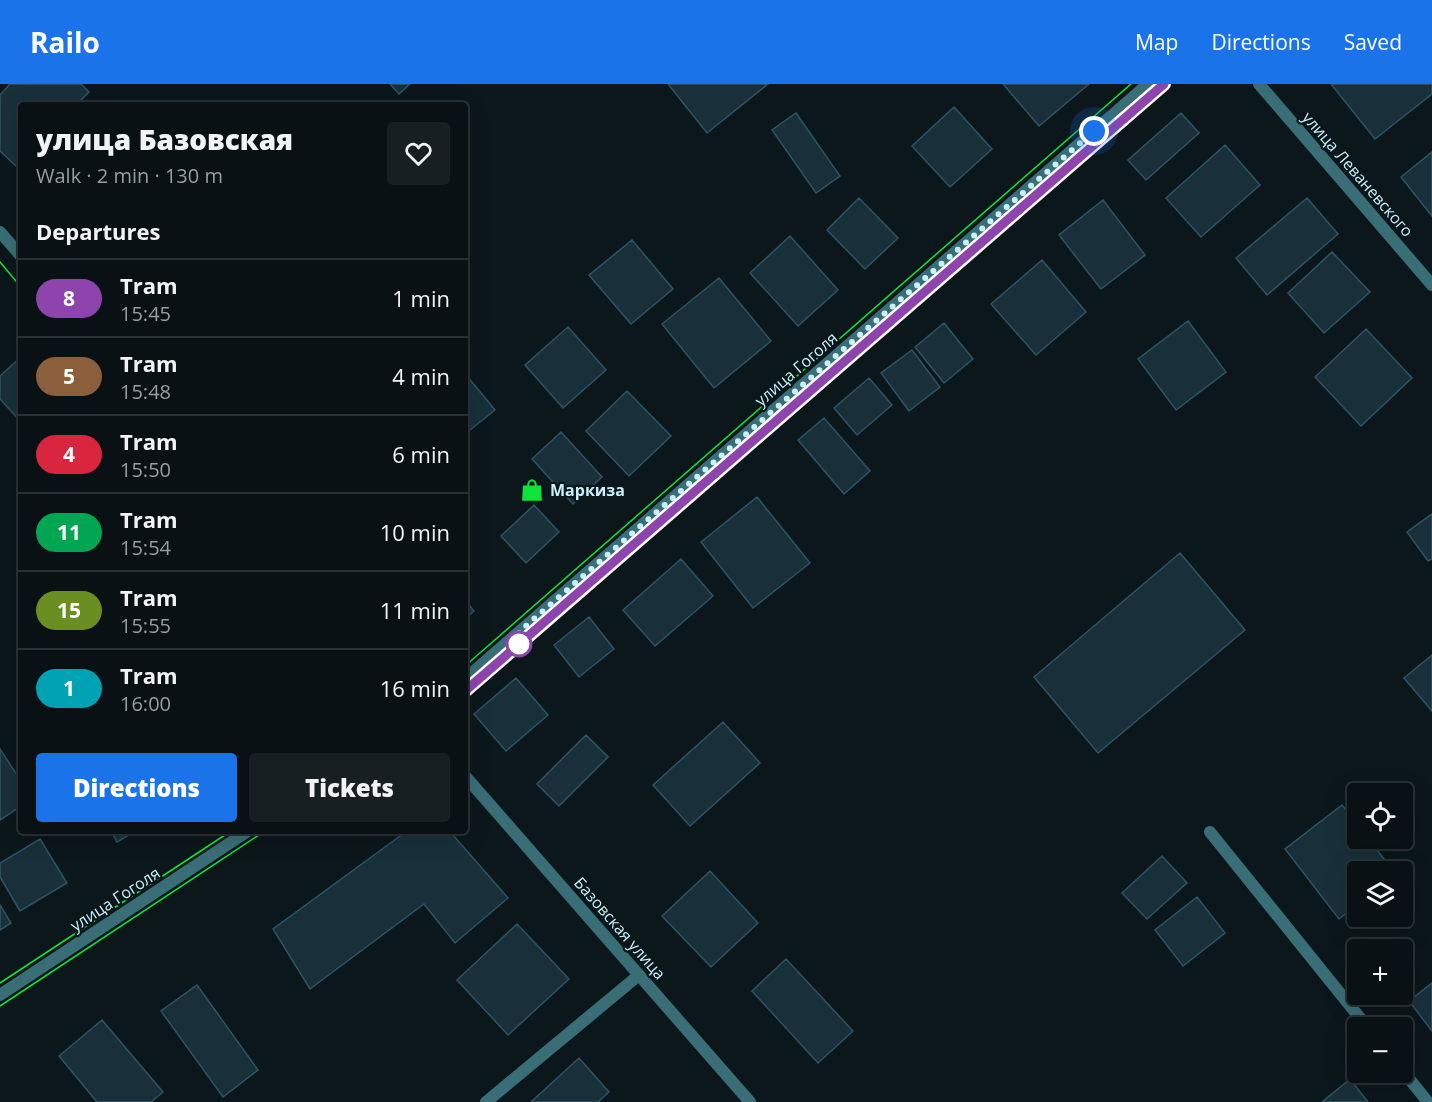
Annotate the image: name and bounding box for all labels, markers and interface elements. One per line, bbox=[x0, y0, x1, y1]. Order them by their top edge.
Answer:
text: Railo bbox=[30, 23, 100, 61]
text: Map bbox=[1135, 28, 1178, 56]
text: Directions bbox=[1211, 28, 1311, 56]
text: Saved bbox=[1344, 28, 1402, 56]
street label: улица Леваневского bbox=[1298, 107, 1418, 241]
your location bbox=[1079, 116, 1109, 146]
text: улица Базовская bbox=[36, 120, 293, 158]
button: heart bbox=[387, 122, 450, 185]
text: Walk · 2 min · 130 m bbox=[36, 162, 223, 189]
text: Departures bbox=[36, 216, 160, 246]
text: Tram bbox=[120, 270, 178, 300]
text: 1 min bbox=[392, 283, 450, 313]
text: 8 bbox=[63, 284, 75, 312]
text: 15:45 bbox=[120, 300, 171, 327]
street label: улица Гоголя bbox=[750, 327, 842, 411]
text: Tram bbox=[120, 348, 178, 378]
text: 4 min bbox=[392, 361, 450, 391]
text: 5 bbox=[63, 362, 75, 390]
text: 15:48 bbox=[120, 378, 171, 405]
text: Tram bbox=[120, 426, 178, 456]
text: 6 min bbox=[392, 439, 450, 469]
text: 4 bbox=[63, 440, 75, 468]
text: 15:50 bbox=[120, 456, 171, 483]
shop icon: Маркиза bbox=[519, 477, 545, 503]
place label: Маркиза bbox=[550, 479, 625, 501]
text: Tram bbox=[120, 504, 178, 534]
text: 10 min bbox=[380, 517, 450, 547]
text: 11 bbox=[57, 518, 81, 546]
text: 15:54 bbox=[120, 534, 171, 561]
text: Tram bbox=[120, 582, 178, 612]
text: 11 min bbox=[380, 595, 450, 625]
text: 15 bbox=[57, 596, 81, 624]
text: 15:55 bbox=[120, 612, 171, 639]
unlabelled marker bbox=[506, 631, 532, 657]
text: Tram bbox=[120, 660, 178, 690]
text: 16 min bbox=[380, 673, 450, 703]
text: 1 bbox=[63, 674, 75, 702]
text: 16:00 bbox=[120, 690, 171, 717]
button: Directions bbox=[36, 753, 237, 822]
button: Tickets bbox=[249, 753, 450, 822]
map controls bbox=[1347, 783, 1413, 1083]
button: locate bbox=[1347, 783, 1413, 849]
button: layers bbox=[1347, 861, 1413, 927]
street label: улица Гоголя bbox=[66, 862, 164, 936]
street label: Базовская улица bbox=[569, 872, 671, 984]
button: + bbox=[1347, 939, 1413, 1005]
button: − bbox=[1347, 1017, 1413, 1083]

